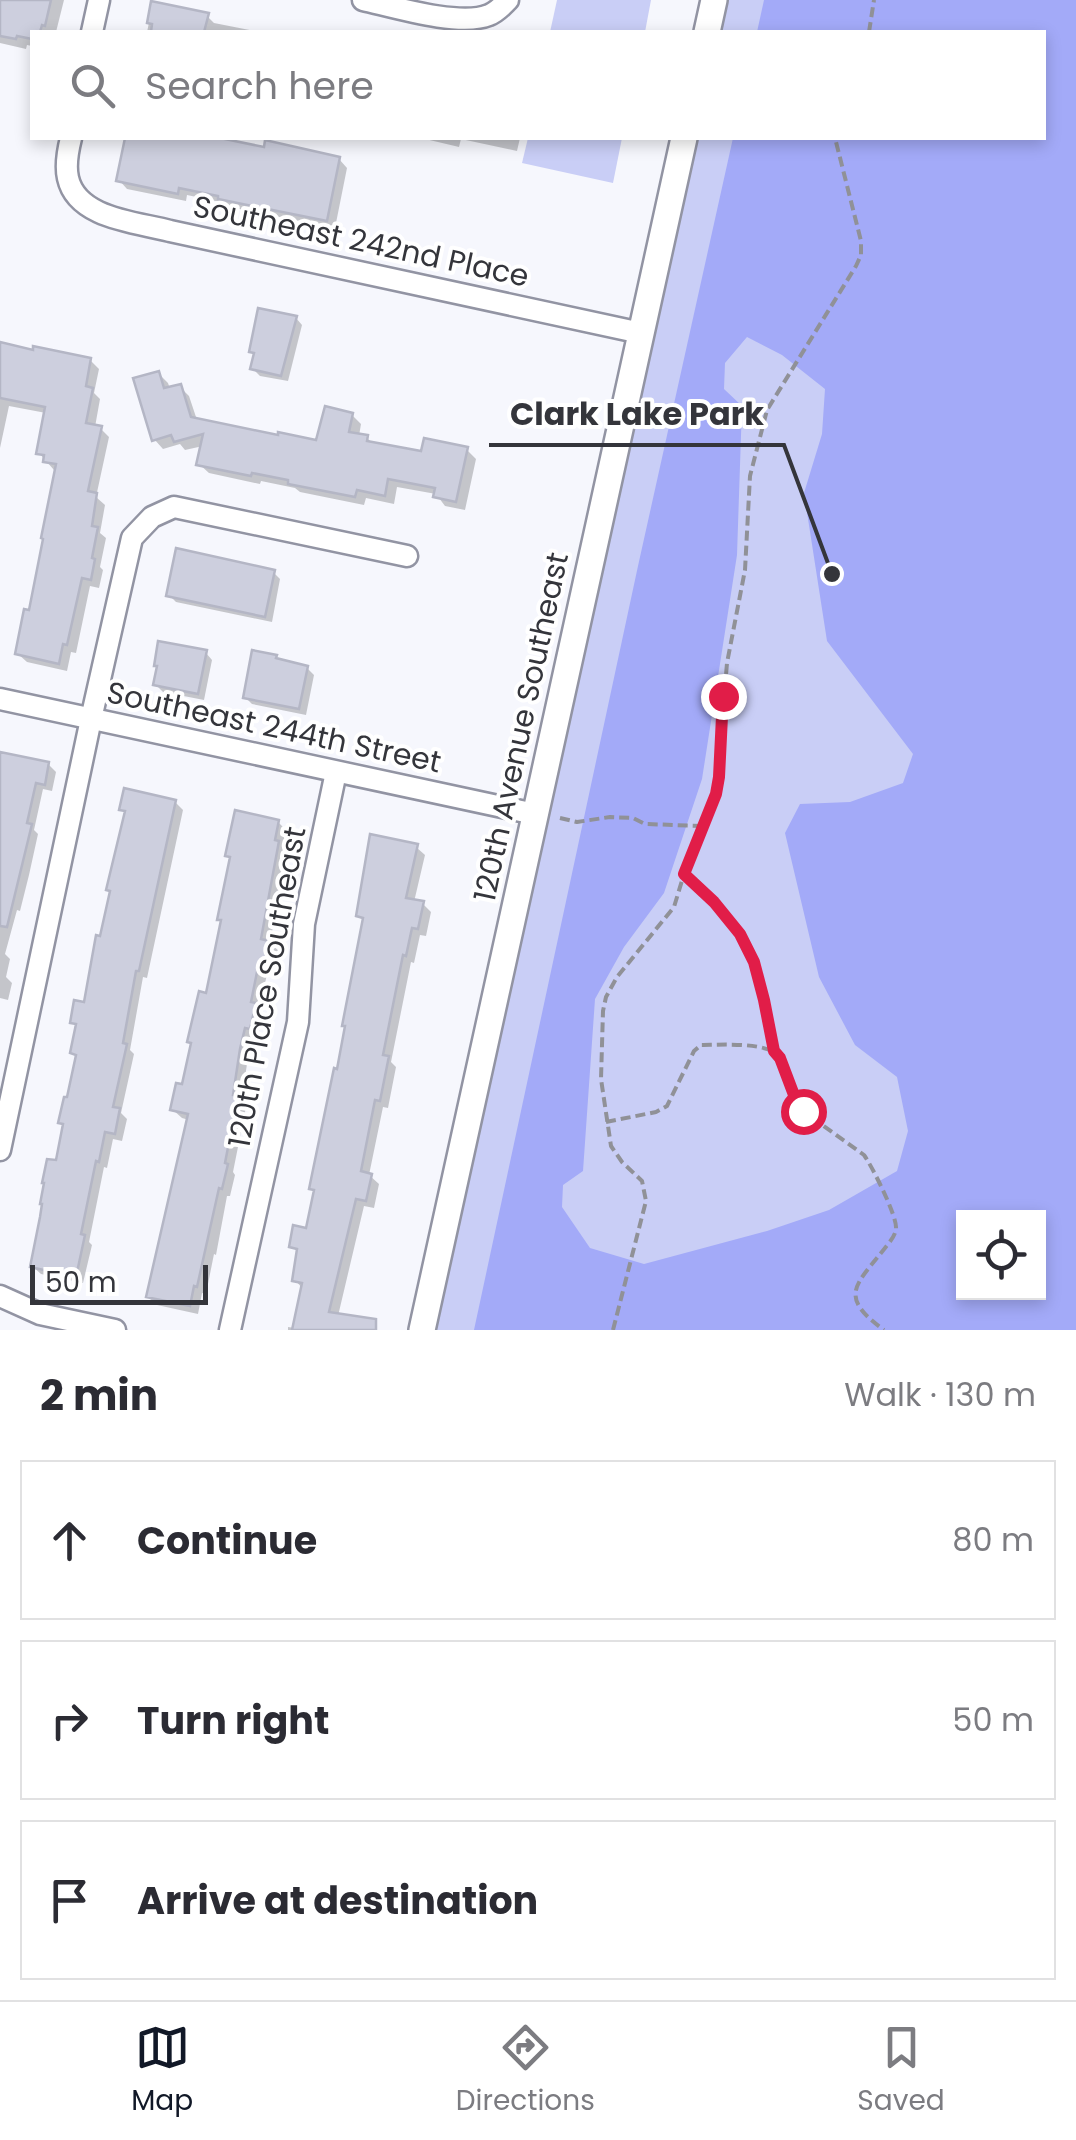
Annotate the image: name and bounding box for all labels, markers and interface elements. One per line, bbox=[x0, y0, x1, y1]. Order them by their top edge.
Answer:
search box bbox=[30, 30, 1046, 140]
icon: search bbox=[65, 58, 120, 113]
text: Search here bbox=[145, 59, 374, 112]
street label: Southeast 242nd Place bbox=[189, 184, 533, 298]
callout: Clark Lake Park bbox=[489, 383, 784, 445]
text: Clark Lake Park bbox=[510, 391, 764, 436]
street label: 120th Avenue Southeast bbox=[463, 548, 579, 906]
street label: Southeast 244th Street bbox=[103, 671, 445, 783]
route end bbox=[701, 674, 747, 720]
street label: 120th Place Southeast bbox=[218, 823, 316, 1151]
route start bbox=[781, 1089, 827, 1135]
map controls bbox=[956, 1210, 1046, 1300]
button: locate bbox=[956, 1210, 1046, 1300]
scale bar bbox=[30, 1260, 208, 1304]
text: 50 m bbox=[45, 1263, 116, 1302]
text: 2 min bbox=[40, 1366, 158, 1425]
text: Walk · 130 m bbox=[844, 1372, 1036, 1417]
icon: ahead bbox=[42, 1513, 97, 1568]
text: Continue bbox=[137, 1514, 317, 1567]
text: 80 m bbox=[952, 1517, 1034, 1562]
icon: right bbox=[42, 1693, 97, 1748]
text: Turn right bbox=[137, 1694, 329, 1747]
text: 50 m bbox=[952, 1697, 1034, 1742]
icon: arrive bbox=[42, 1873, 97, 1928]
text: Arrive at destination bbox=[137, 1874, 538, 1927]
tab: Map bbox=[131, 2020, 193, 2122]
tab: Directions bbox=[456, 2020, 595, 2122]
tab: Saved bbox=[857, 2020, 945, 2122]

